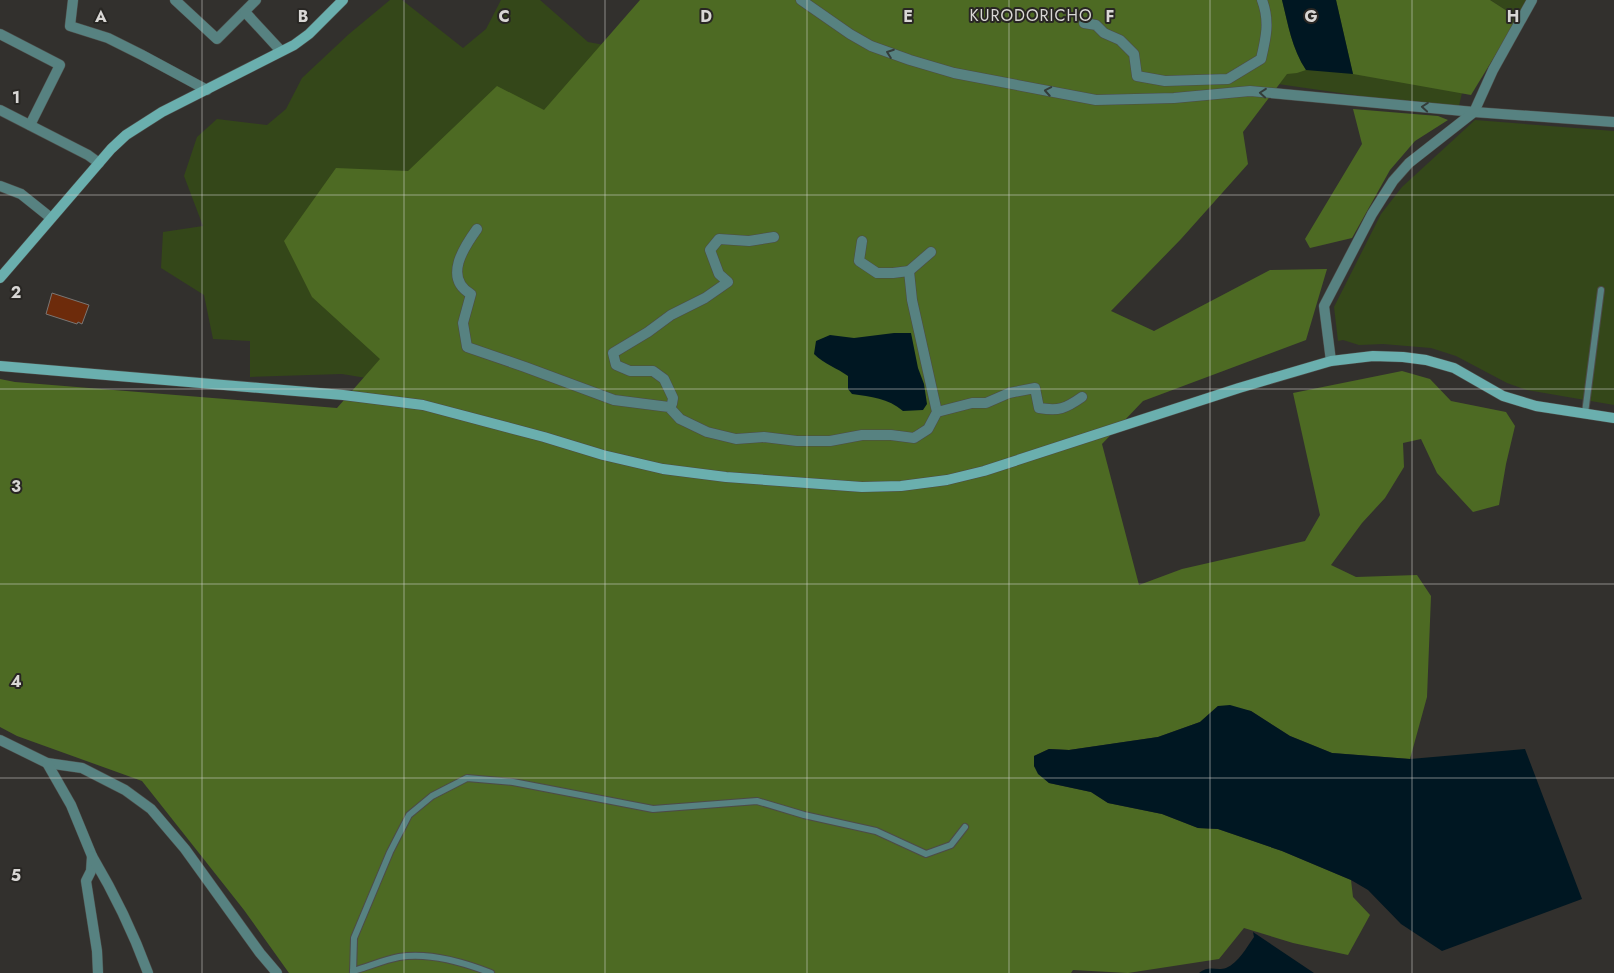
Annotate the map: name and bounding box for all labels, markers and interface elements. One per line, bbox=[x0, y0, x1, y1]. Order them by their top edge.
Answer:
district label: KURODORICHO bbox=[969, 4, 1093, 27]
text: A bbox=[94, 5, 107, 28]
text: B bbox=[298, 5, 308, 28]
text: C bbox=[498, 5, 510, 28]
text: D bbox=[700, 5, 712, 28]
text: E bbox=[903, 5, 913, 28]
text: F bbox=[1106, 5, 1114, 28]
text: G bbox=[1304, 5, 1318, 28]
text: H bbox=[1507, 5, 1519, 28]
one-way arrow bbox=[887, 49, 895, 59]
text: 1 bbox=[12, 86, 20, 109]
one-way arrow bbox=[1044, 87, 1053, 97]
one-way arrow bbox=[1259, 87, 1267, 98]
one-way arrow bbox=[1421, 102, 1429, 113]
text: 2 bbox=[11, 281, 21, 304]
text: 3 bbox=[11, 475, 21, 498]
text: 4 bbox=[10, 670, 22, 693]
text: 5 bbox=[11, 864, 21, 887]

